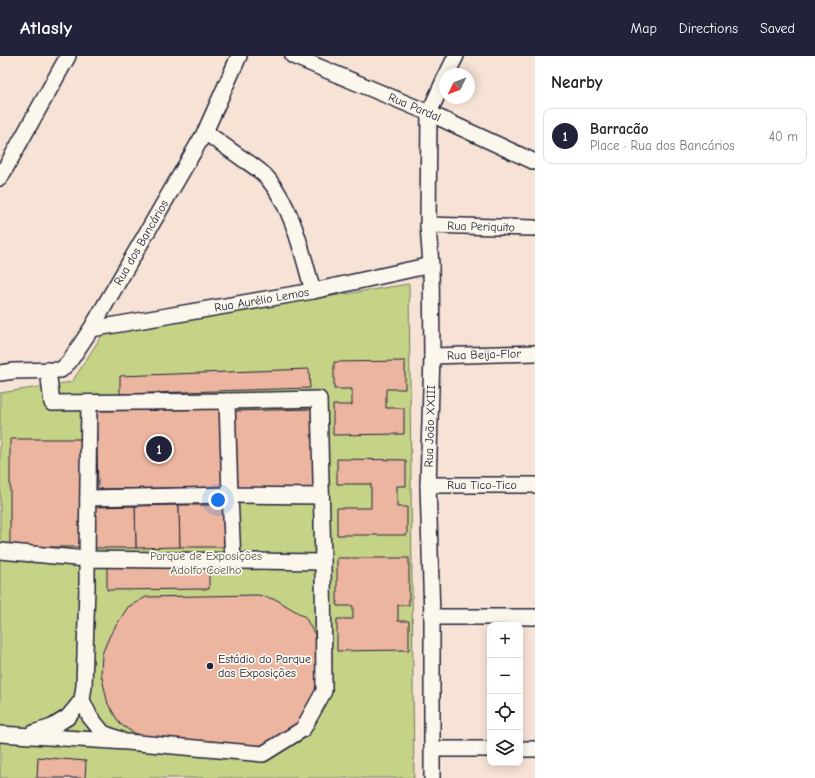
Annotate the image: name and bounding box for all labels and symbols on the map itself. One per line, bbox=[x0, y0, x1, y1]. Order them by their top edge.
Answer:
north arrow bbox=[439, 68, 475, 104]
street label: Rua Pardal bbox=[386, 90, 443, 125]
street label: Rua dos Bancários bbox=[111, 197, 171, 288]
street label: Rua Periquito bbox=[447, 219, 515, 234]
street label: Rua Aurélio Lemos bbox=[213, 285, 310, 315]
street label: Rua Beija-Flor bbox=[447, 346, 522, 363]
street label: Rua João XXIII bbox=[422, 384, 438, 468]
pin: 1 bbox=[146, 434, 172, 464]
street label: Rua Tico-Tico bbox=[447, 478, 517, 492]
your location bbox=[208, 490, 228, 510]
park label: Parque de Exposições Adolfo Coelho bbox=[150, 549, 262, 577]
place label: Estádio do Parque das Exposições bbox=[218, 652, 311, 680]
marker: Estádio do Parque das Exposições bbox=[205, 661, 215, 671]

